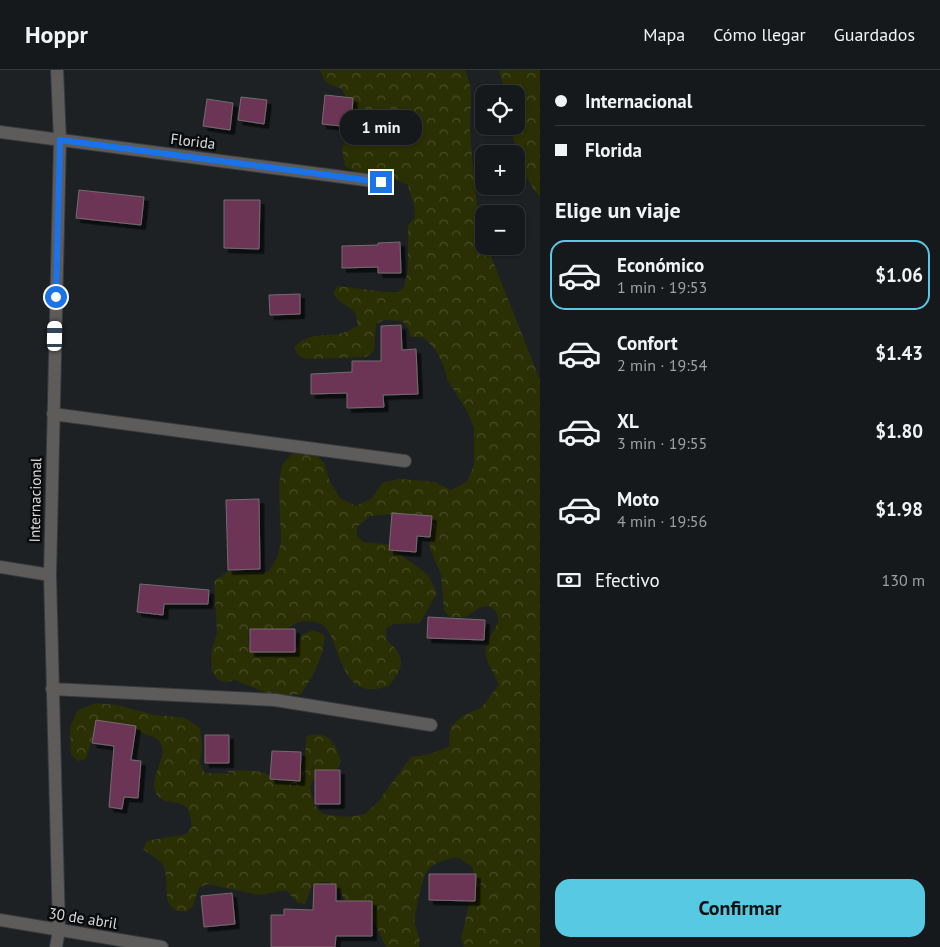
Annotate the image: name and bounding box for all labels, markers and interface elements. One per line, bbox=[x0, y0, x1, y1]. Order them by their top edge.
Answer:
text: Hoppr bbox=[25, 19, 88, 50]
text: Mapa bbox=[643, 23, 685, 46]
text: Cómo llegar bbox=[713, 23, 806, 46]
text: Guardados bbox=[834, 23, 915, 46]
map controls bbox=[475, 85, 525, 255]
button: locate bbox=[475, 85, 525, 135]
text: Internacional bbox=[585, 89, 692, 113]
callout: 1 min bbox=[340, 109, 422, 144]
text: 1 min bbox=[361, 117, 401, 137]
street label: Florida bbox=[170, 129, 216, 153]
text: Florida bbox=[585, 138, 642, 162]
button: + bbox=[475, 145, 525, 195]
route end bbox=[370, 171, 392, 193]
text: Elige un viaje bbox=[555, 196, 681, 224]
button: − bbox=[475, 205, 525, 255]
icon: car bbox=[557, 253, 602, 298]
text: Económico bbox=[617, 253, 704, 277]
text: $1.06 bbox=[875, 263, 923, 287]
text: 1 min · 19:53 bbox=[617, 277, 707, 297]
route start bbox=[45, 286, 67, 308]
car bbox=[47, 321, 62, 351]
icon: car bbox=[557, 331, 602, 376]
text: Confort bbox=[617, 331, 678, 355]
text: $1.43 bbox=[875, 341, 923, 365]
text: 2 min · 19:54 bbox=[617, 355, 707, 375]
icon: car bbox=[557, 409, 602, 454]
text: XL bbox=[617, 409, 639, 433]
text: $1.80 bbox=[875, 419, 923, 443]
text: 3 min · 19:55 bbox=[617, 433, 707, 453]
street label: Internacional bbox=[25, 457, 45, 543]
icon: car bbox=[557, 487, 602, 532]
text: Moto bbox=[617, 487, 659, 511]
text: $1.98 bbox=[875, 497, 923, 521]
text: 4 min · 19:56 bbox=[617, 511, 707, 531]
icon: cash bbox=[555, 566, 583, 594]
text: Efectivo bbox=[595, 568, 660, 592]
text: 130 m bbox=[882, 570, 925, 590]
button: Confirmar bbox=[555, 879, 925, 937]
street label: 30 de abril bbox=[47, 903, 119, 933]

